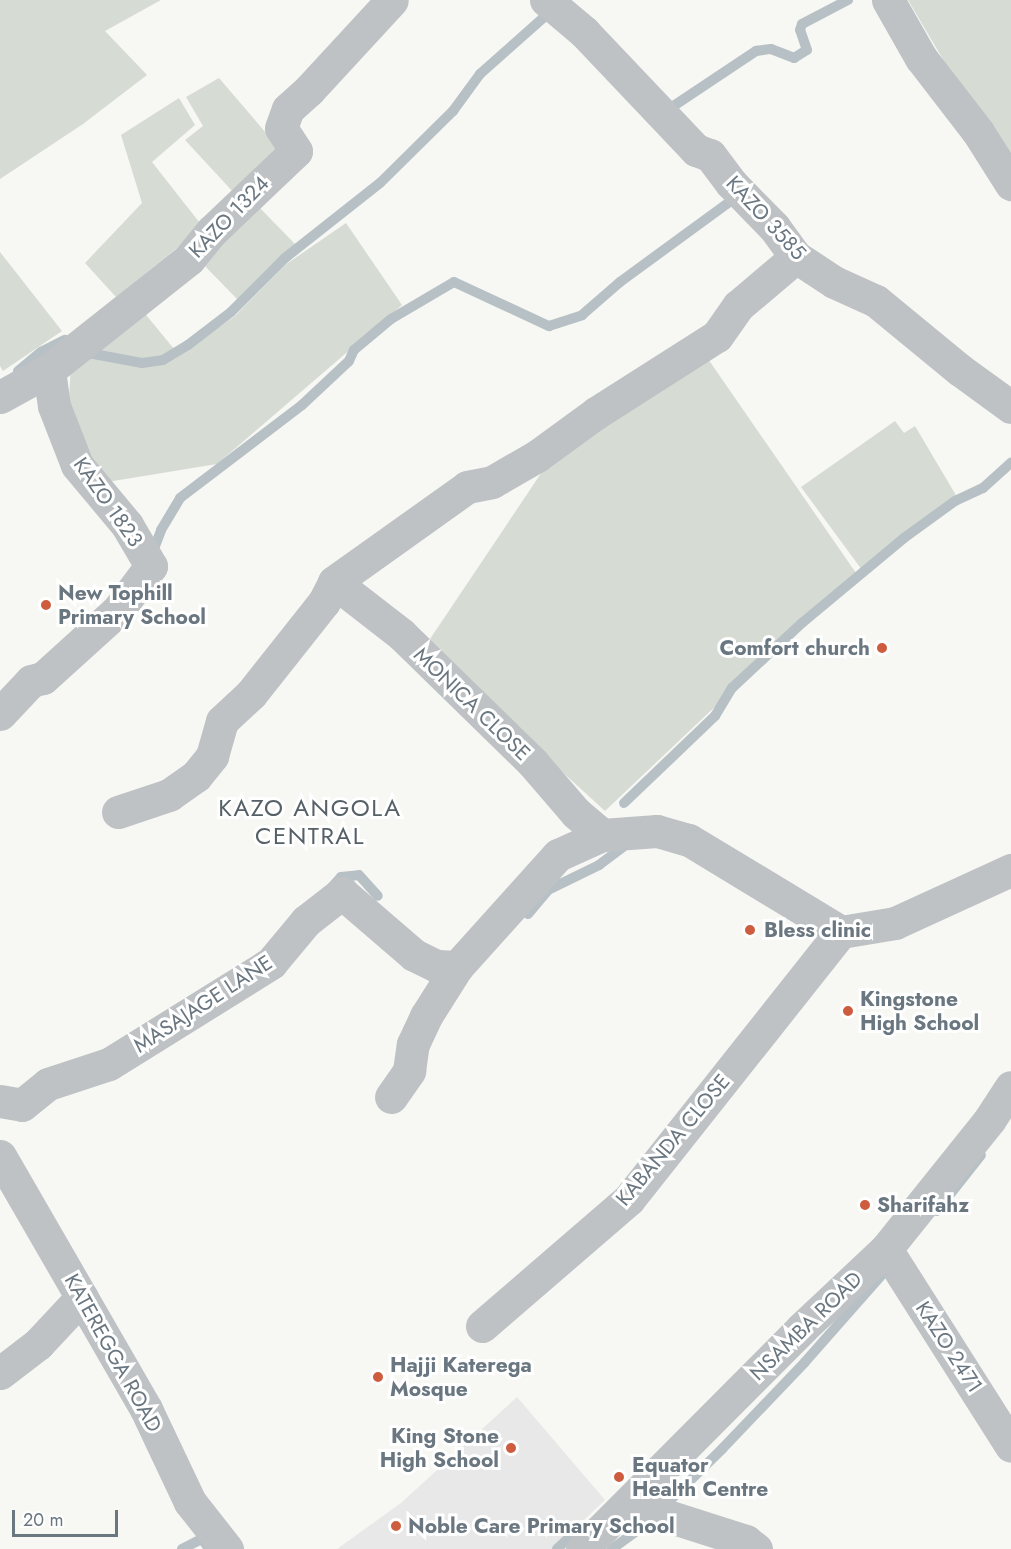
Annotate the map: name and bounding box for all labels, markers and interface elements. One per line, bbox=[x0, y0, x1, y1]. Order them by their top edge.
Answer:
street label: KAZO 1324 bbox=[184, 171, 274, 263]
street label: KAZO 3585 bbox=[721, 171, 811, 265]
street label: KAZO 1823 bbox=[68, 452, 148, 552]
place label: New Tophill Primary School bbox=[58, 580, 206, 630]
marker: New Tophill Primary School bbox=[39, 598, 53, 612]
place label: Comfort church bbox=[719, 635, 870, 661]
marker: Comfort church bbox=[875, 641, 889, 655]
street label: MONICA CLOSE bbox=[409, 642, 535, 766]
district label: KAZO ANGOLA CENTRAL bbox=[218, 794, 402, 850]
place label: Bless clinic bbox=[764, 917, 871, 943]
marker: Bless clinic bbox=[741, 921, 759, 939]
street label: MASAJAGE LANE bbox=[129, 950, 277, 1058]
place label: Kingstone High School bbox=[860, 986, 979, 1036]
marker: Kingstone High School bbox=[841, 1004, 855, 1018]
street label: KABANDA CLOSE bbox=[611, 1069, 735, 1211]
place label: Sharifahz bbox=[877, 1192, 969, 1218]
marker: Sharifahz bbox=[858, 1198, 872, 1212]
street label: NSAMBA ROAD bbox=[745, 1266, 867, 1386]
street label: KATEREGGA ROAD bbox=[59, 1270, 167, 1436]
street label: KAZO 2471 bbox=[910, 1297, 988, 1397]
place label: Hajji Katerega Mosque bbox=[390, 1352, 532, 1402]
marker: Hajji Katerega Mosque bbox=[371, 1370, 385, 1384]
place label: King Stone High School bbox=[380, 1423, 499, 1473]
marker: King Stone High School bbox=[504, 1441, 518, 1455]
place label: Equator Health Centre bbox=[632, 1452, 768, 1502]
marker: Equator Health Centre bbox=[610, 1468, 628, 1486]
scale bar bbox=[15, 1498, 122, 1536]
text: 20 m bbox=[23, 1507, 63, 1533]
place label: Noble Care Primary School bbox=[408, 1513, 675, 1539]
marker: Noble Care Primary School bbox=[389, 1519, 403, 1533]

